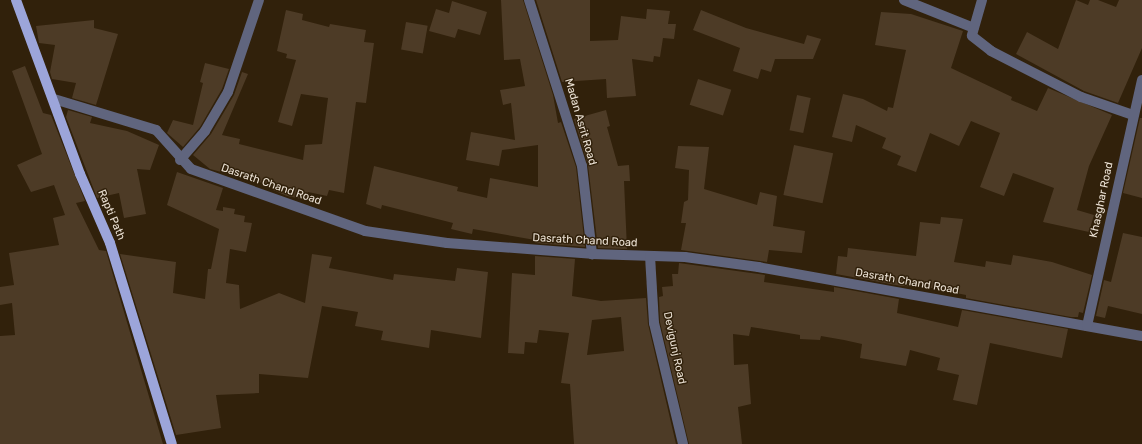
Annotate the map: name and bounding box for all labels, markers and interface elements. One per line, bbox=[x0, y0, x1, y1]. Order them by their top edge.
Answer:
street label: Madan Asrit Road bbox=[561, 77, 599, 167]
street label: Khasghar Road bbox=[1088, 161, 1116, 239]
street label: Dasrath Chand Road bbox=[219, 162, 323, 208]
street label: Rapti Path bbox=[94, 188, 128, 242]
street label: Dasrath Chand Road bbox=[532, 232, 638, 250]
street label: Dasrath Chand Road bbox=[854, 266, 960, 298]
street label: Devigunj Road bbox=[660, 311, 688, 385]

